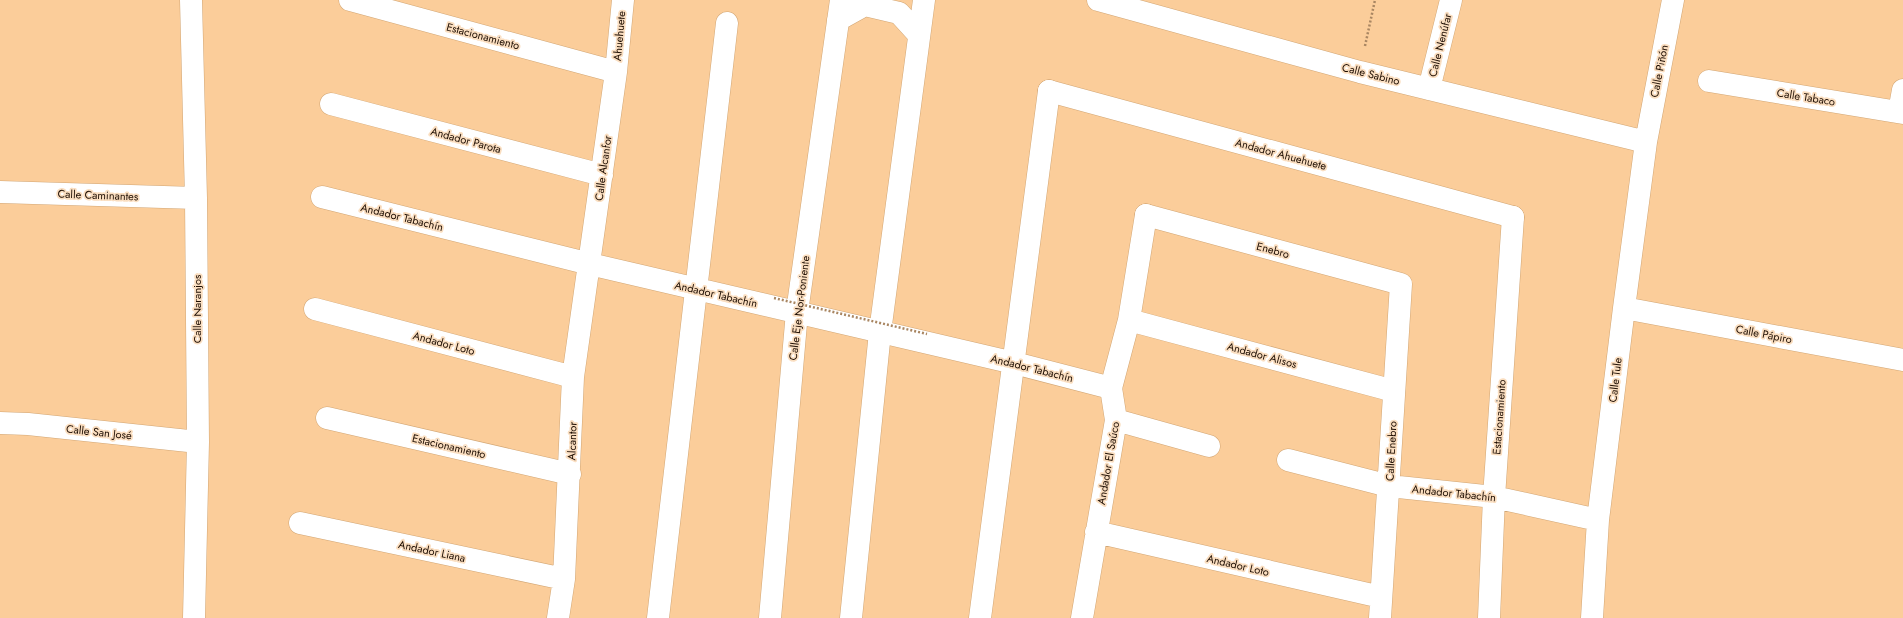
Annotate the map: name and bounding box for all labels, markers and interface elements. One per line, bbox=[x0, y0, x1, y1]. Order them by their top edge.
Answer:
street label: Ahuehuete bbox=[609, 10, 629, 62]
street label: Calle Nenúfar bbox=[1424, 11, 1456, 78]
street label: Estacionamiento bbox=[445, 19, 521, 53]
street label: Calle Piñón bbox=[1646, 43, 1672, 99]
street label: Calle Sabino bbox=[1340, 59, 1402, 89]
street label: Calle Tabaco bbox=[1776, 84, 1836, 110]
street label: Andador Parota bbox=[429, 123, 503, 157]
street label: Calle Alcanfor bbox=[590, 134, 616, 202]
street label: Andador Ahuehuete bbox=[1234, 134, 1329, 174]
street label: Calle Caminantes bbox=[57, 186, 139, 204]
street label: Andador Tabachín bbox=[359, 199, 445, 235]
street label: Enebro bbox=[1255, 238, 1291, 262]
street label: Calle Eje Nor-Poniente bbox=[785, 254, 813, 361]
street label: Calle Naranjos bbox=[189, 274, 205, 343]
street label: Andador Tabachín bbox=[673, 277, 759, 311]
street label: Calle Pápiro bbox=[1735, 321, 1793, 347]
street label: Andador Loto bbox=[411, 327, 477, 359]
street label: Andador Alisos bbox=[1225, 338, 1299, 372]
street label: Andador Tabachín bbox=[989, 350, 1075, 386]
street label: Calle Tule bbox=[1604, 356, 1626, 403]
street label: Estacionamiento bbox=[1488, 379, 1510, 455]
street label: Andador El Saúco bbox=[1093, 420, 1123, 506]
street label: Calle San José bbox=[65, 421, 133, 443]
street label: Alcantor bbox=[563, 421, 581, 461]
street label: Calle Enebro bbox=[1381, 421, 1401, 481]
street label: Estacionamiento bbox=[411, 430, 487, 462]
street label: Andador Tabachín bbox=[1411, 481, 1497, 505]
street label: Andador Liana bbox=[397, 536, 467, 566]
street label: Andador Loto bbox=[1205, 550, 1271, 580]

